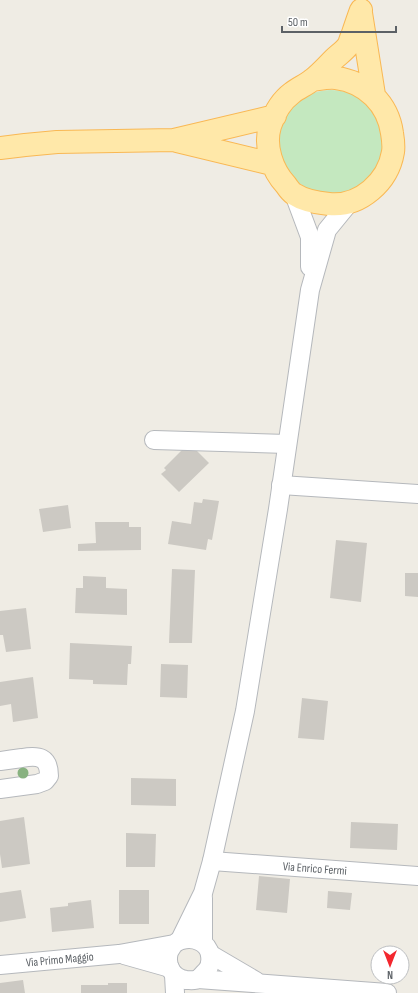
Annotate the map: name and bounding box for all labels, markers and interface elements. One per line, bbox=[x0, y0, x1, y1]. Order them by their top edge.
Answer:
scale bar bbox=[282, 8, 396, 34]
text: 50 m bbox=[288, 15, 308, 30]
street label: Via Enrico Fermi bbox=[282, 859, 347, 879]
north arrow bbox=[370, 945, 410, 985]
street label: Via Primo Maggio bbox=[25, 949, 94, 971]
text: N bbox=[387, 968, 393, 981]

